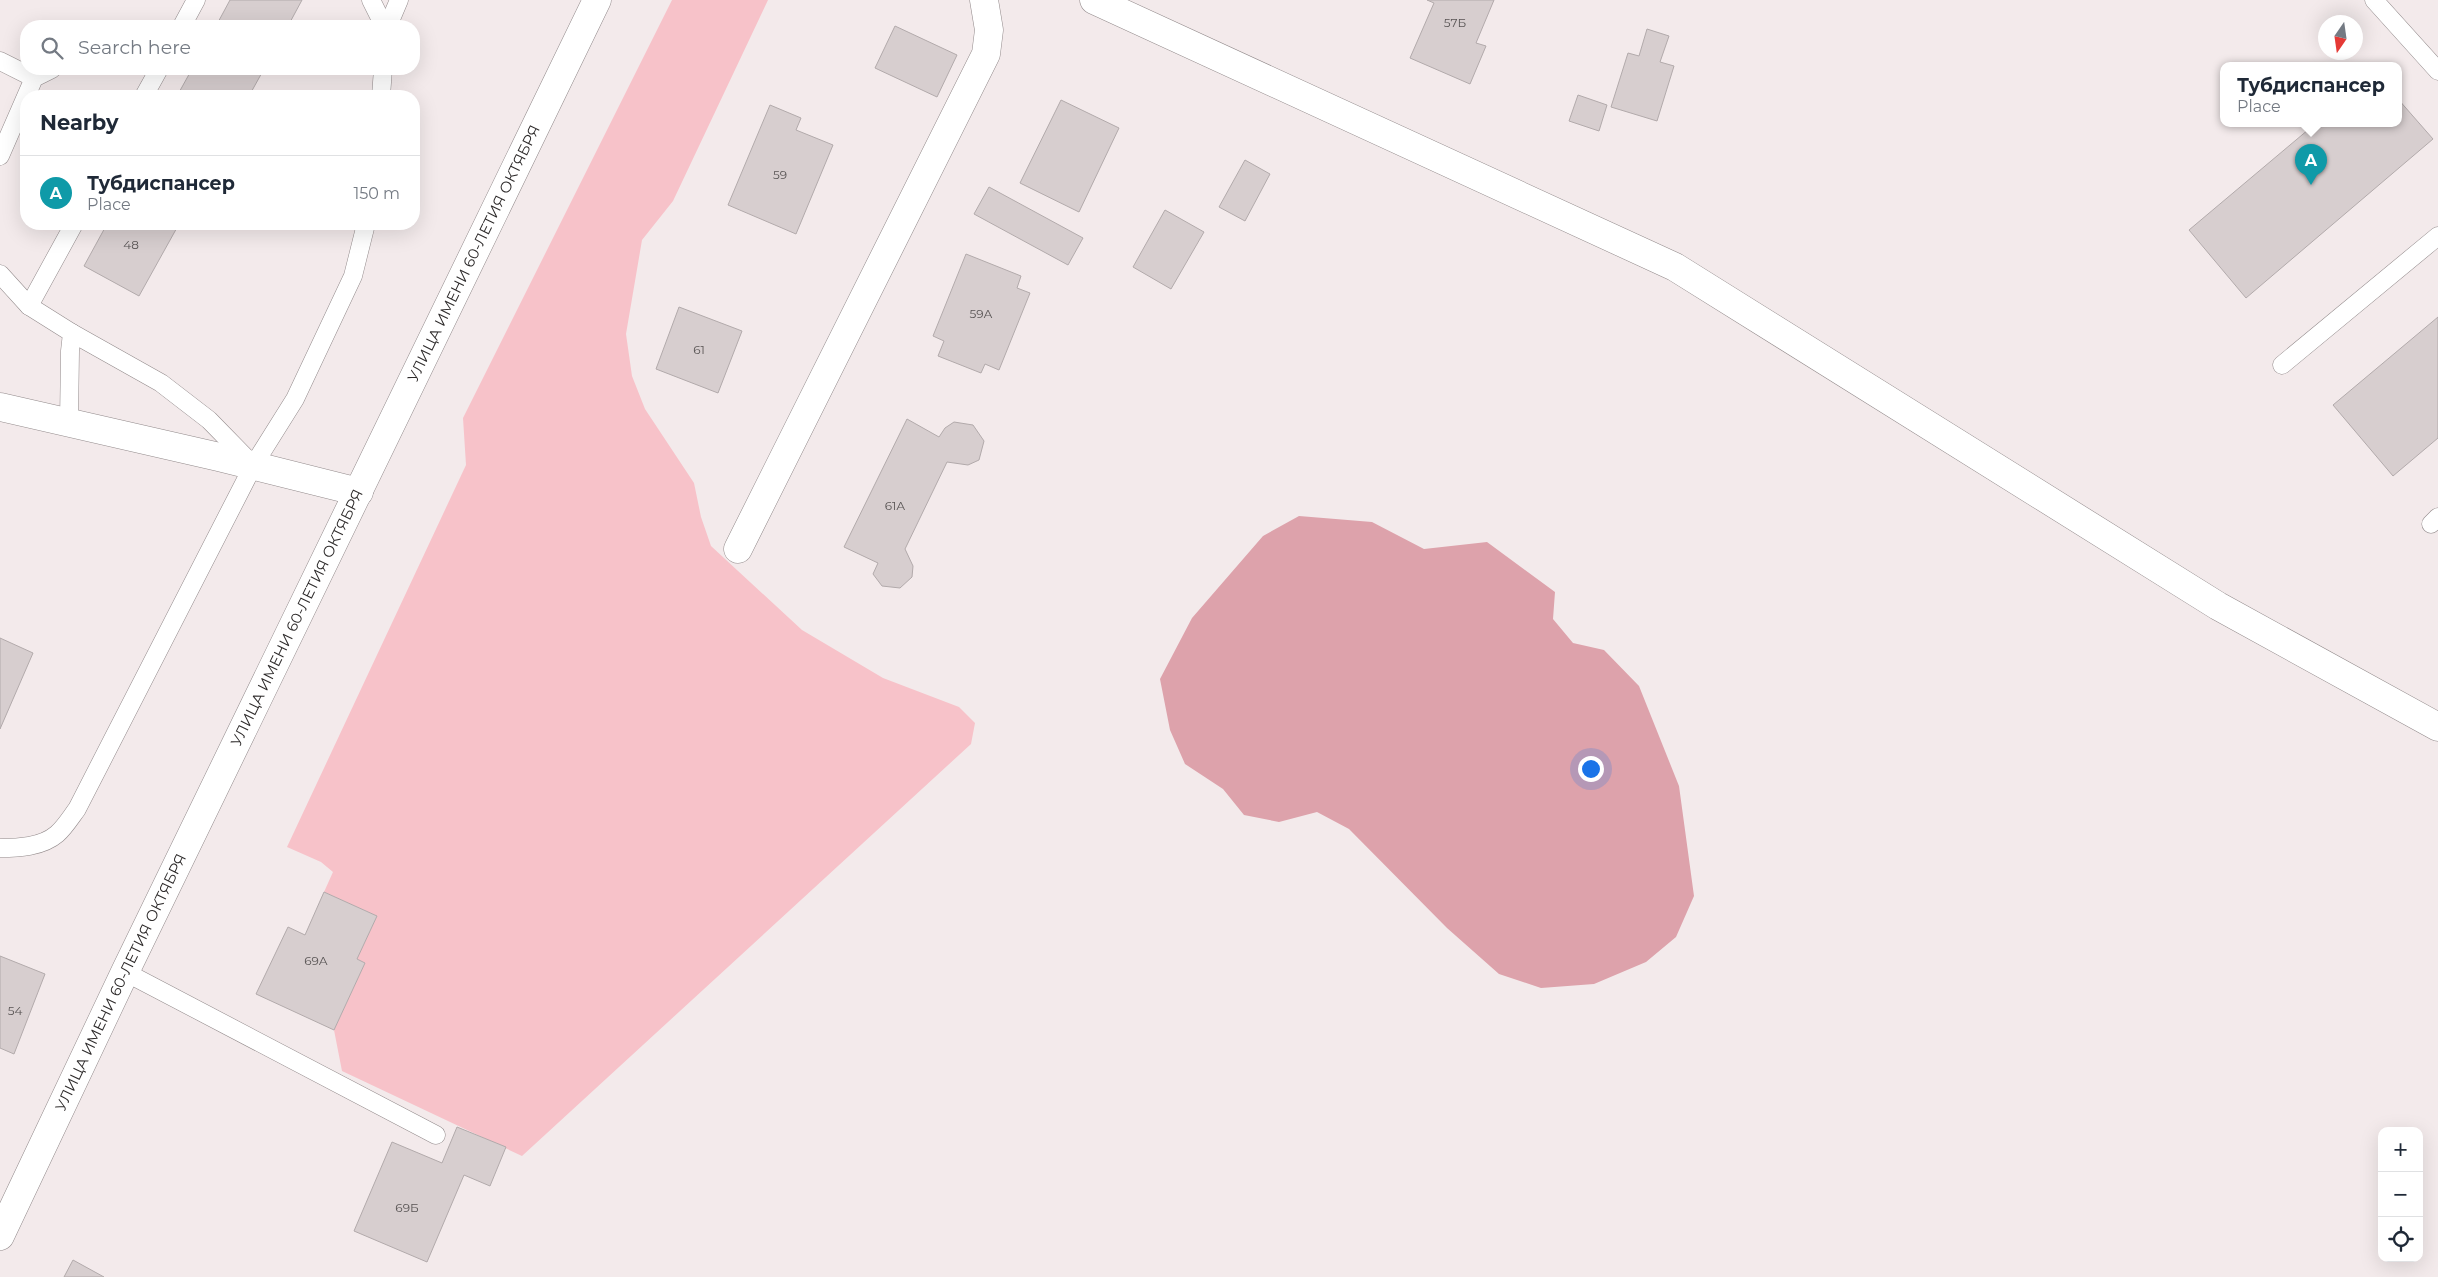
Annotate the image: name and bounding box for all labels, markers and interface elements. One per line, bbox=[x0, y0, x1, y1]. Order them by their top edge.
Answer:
house number: 57Б bbox=[1444, 15, 1466, 30]
north arrow bbox=[2318, 15, 2363, 60]
search box bbox=[20, 20, 420, 75]
icon: search bbox=[38, 34, 66, 62]
text: Search here bbox=[78, 36, 191, 59]
popup bbox=[2220, 62, 2402, 127]
text: Тубдиспансер bbox=[2237, 74, 2385, 97]
text: Place bbox=[2237, 97, 2281, 116]
text: Nearby bbox=[40, 110, 119, 135]
street label: УЛИЦА ИМЕНИ 60-ЛЕТИЯ ОКТЯБРЯ bbox=[403, 122, 544, 385]
pin: A bbox=[2295, 144, 2327, 185]
house number: 59 bbox=[773, 167, 787, 182]
text: Тубдиспансер bbox=[87, 172, 235, 195]
text: A bbox=[50, 184, 62, 203]
text: 150 m bbox=[353, 184, 400, 203]
text: Place bbox=[87, 195, 131, 214]
house number: 48 bbox=[123, 237, 139, 252]
house number: 59А bbox=[970, 306, 993, 321]
house number: 61 bbox=[693, 342, 705, 357]
street label: УЛИЦА ИМЕНИ 60-ЛЕТИЯ ОКТЯБРЯ bbox=[226, 486, 367, 749]
house number: 61А bbox=[885, 498, 905, 513]
your location bbox=[1578, 756, 1604, 782]
street label: УЛИЦА ИМЕНИ 60-ЛЕТИЯ ОКТЯБРЯ bbox=[51, 850, 190, 1114]
house number: 69А bbox=[304, 953, 328, 968]
house number: 54 bbox=[8, 1003, 22, 1018]
map controls bbox=[2378, 1127, 2423, 1262]
button: + bbox=[2378, 1127, 2423, 1172]
button: − bbox=[2378, 1172, 2423, 1217]
house number: 69Б bbox=[395, 1200, 419, 1215]
button: locate bbox=[2378, 1217, 2423, 1262]

